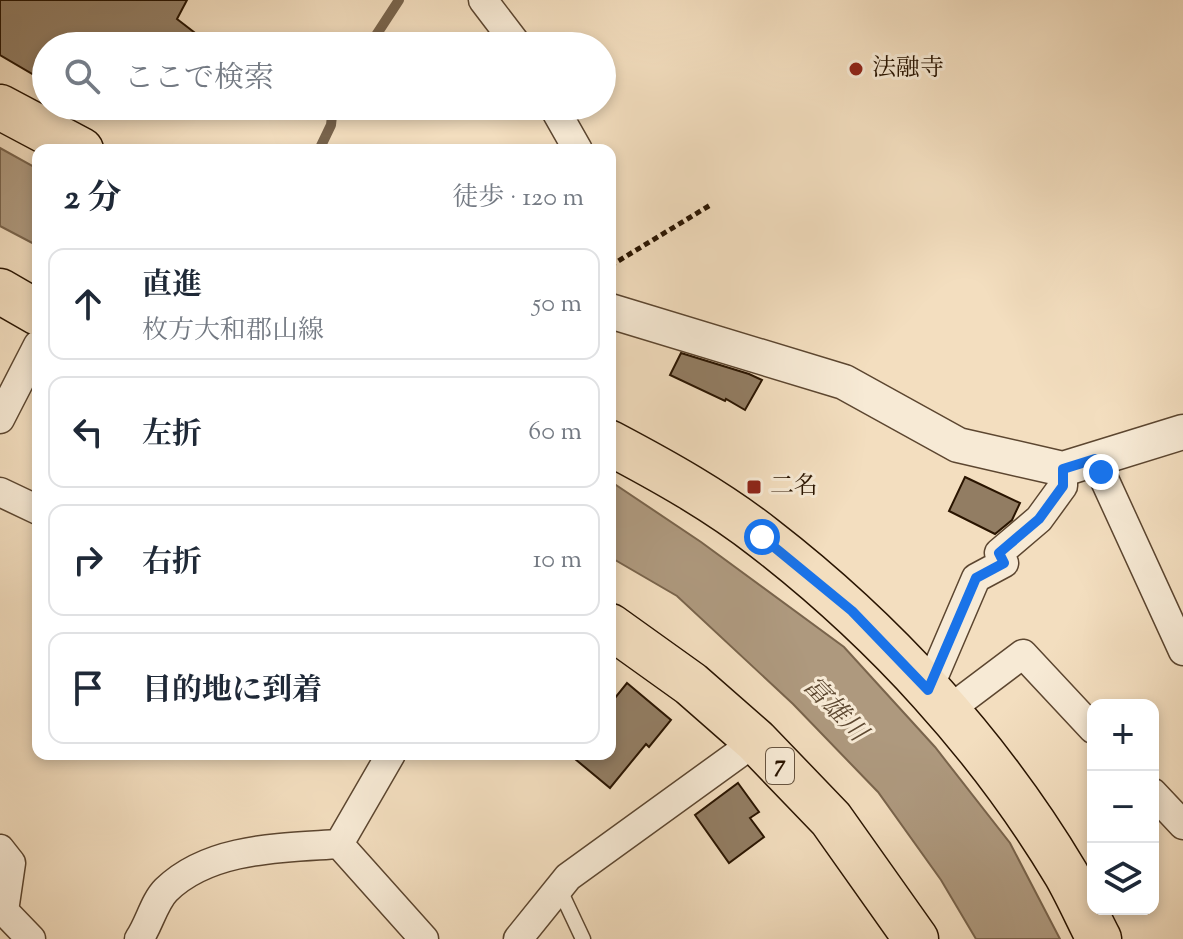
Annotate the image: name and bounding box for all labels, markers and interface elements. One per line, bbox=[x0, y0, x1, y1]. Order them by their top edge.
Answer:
search box bbox=[32, 32, 616, 120]
place label: 法融寺 bbox=[872, 52, 944, 86]
icon: search bbox=[60, 54, 104, 98]
text: ここで検索 bbox=[124, 58, 274, 101]
marker: 法融寺 bbox=[847, 60, 865, 78]
text: 2 分 bbox=[64, 175, 121, 224]
text: 徒歩 · 120 m bbox=[453, 180, 584, 217]
text: 直進 bbox=[142, 265, 202, 308]
icon: ahead bbox=[66, 282, 110, 326]
text: 50 m bbox=[532, 286, 582, 323]
text: 枚方大和郡山線 bbox=[142, 313, 324, 350]
icon: left bbox=[66, 410, 110, 454]
text: 左折 bbox=[142, 414, 202, 457]
text: 60 m bbox=[528, 414, 582, 451]
route end bbox=[1083, 454, 1119, 490]
place label: 二名 bbox=[770, 470, 818, 504]
marker: 二名 bbox=[745, 478, 763, 496]
route start bbox=[744, 519, 780, 555]
icon: right bbox=[66, 538, 110, 582]
text: 右折 bbox=[142, 542, 202, 585]
text: 10 m bbox=[533, 542, 582, 579]
icon: arrive bbox=[66, 666, 110, 710]
water label: 富雄川 bbox=[794, 669, 876, 753]
text: 目的地に到着 bbox=[142, 670, 322, 713]
map controls bbox=[1087, 699, 1159, 915]
button: + bbox=[1087, 699, 1159, 771]
road number: 7 bbox=[766, 748, 794, 784]
button: − bbox=[1087, 771, 1159, 843]
button: layers bbox=[1087, 843, 1159, 915]

